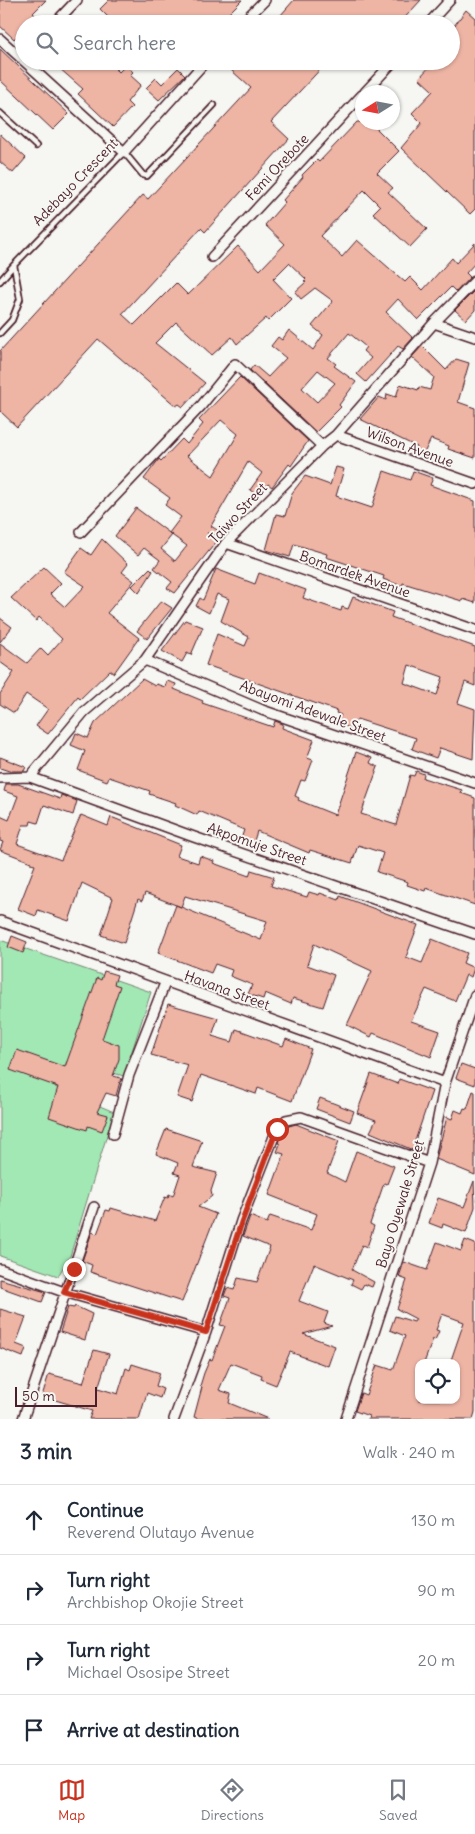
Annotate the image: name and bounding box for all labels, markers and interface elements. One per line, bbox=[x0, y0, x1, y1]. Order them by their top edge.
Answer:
search box bbox=[15, 15, 460, 70]
icon: search bbox=[33, 29, 61, 57]
text: Search here bbox=[73, 31, 176, 55]
north arrow bbox=[355, 85, 400, 130]
street label: Femi Orebote bbox=[242, 130, 312, 204]
street label: Adebayo Crescent bbox=[29, 134, 122, 230]
street label: Wilson Avenue bbox=[364, 423, 456, 471]
street label: Taiwo Street bbox=[205, 478, 271, 547]
street label: Bomardek Avenue bbox=[297, 547, 413, 601]
street label: Abayomi Adewale Street bbox=[237, 676, 389, 746]
street label: Akpomuje Street bbox=[205, 819, 309, 869]
street label: Havana Street bbox=[182, 966, 272, 1014]
route start bbox=[266, 1118, 289, 1141]
street label: Bayo Oyewale Street bbox=[372, 1138, 428, 1270]
route end bbox=[63, 1258, 86, 1281]
map controls bbox=[415, 1359, 460, 1404]
button: locate bbox=[415, 1359, 460, 1404]
scale bar bbox=[15, 1384, 98, 1407]
text: 50 m bbox=[22, 1387, 55, 1405]
text: 3 min bbox=[20, 1438, 72, 1465]
text: Walk · 240 m bbox=[363, 1442, 455, 1462]
text: Continue bbox=[67, 1498, 144, 1522]
icon: ahead bbox=[20, 1506, 48, 1534]
text: 130 m bbox=[411, 1510, 455, 1530]
text: Reverend Olutayo Avenue bbox=[67, 1522, 254, 1542]
text: Turn right bbox=[67, 1568, 150, 1592]
icon: right bbox=[20, 1576, 48, 1604]
text: 90 m bbox=[417, 1580, 455, 1600]
text: Archbishop Okojie Street bbox=[67, 1592, 244, 1612]
text: Turn right bbox=[67, 1638, 150, 1662]
icon: right bbox=[20, 1646, 48, 1674]
text: 20 m bbox=[418, 1650, 455, 1670]
text: Michael Ososipe Street bbox=[67, 1662, 230, 1682]
icon: arrive bbox=[20, 1716, 48, 1744]
text: Arrive at destination bbox=[67, 1718, 240, 1742]
tab: Map bbox=[58, 1776, 86, 1824]
tab: Directions bbox=[201, 1776, 264, 1824]
tab: Saved bbox=[379, 1776, 417, 1824]

